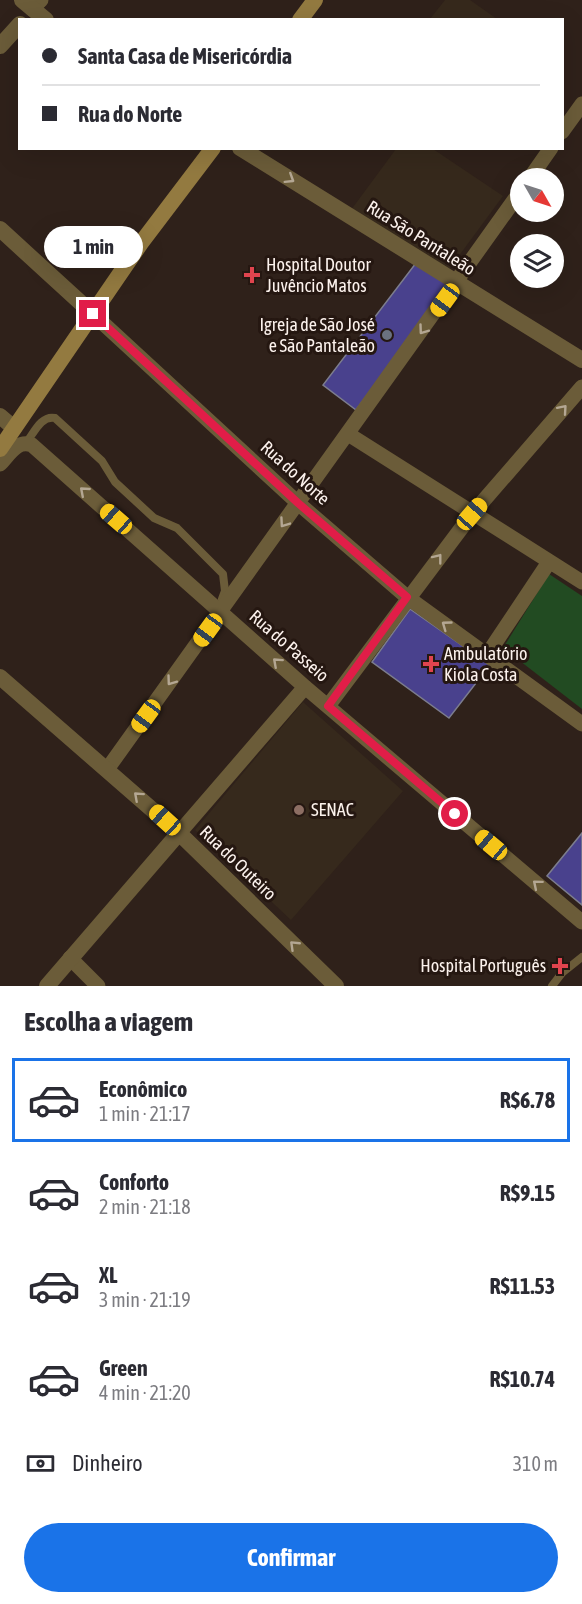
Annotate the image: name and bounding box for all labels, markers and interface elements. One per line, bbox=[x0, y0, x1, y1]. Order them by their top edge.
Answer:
text: Santa Casa de Misericórdia bbox=[78, 43, 292, 69]
text: Rua do Norte bbox=[78, 101, 182, 127]
north arrow bbox=[510, 168, 564, 222]
map controls bbox=[510, 168, 564, 288]
one-way arrow bbox=[284, 172, 294, 184]
street label: Rua São Pantaleão bbox=[363, 196, 479, 279]
callout: 1 min bbox=[44, 227, 142, 269]
button: layers bbox=[510, 234, 564, 288]
text: 1 min bbox=[73, 235, 114, 258]
place label: Hospital Doutor Juvêncio Matos bbox=[266, 254, 371, 296]
marker: Hospital Doutor Juvêncio Matos bbox=[243, 266, 261, 284]
car bbox=[427, 280, 463, 320]
route end bbox=[79, 300, 106, 327]
place label: Igreja de São José e São Pantaleão bbox=[259, 314, 375, 356]
one-way arrow bbox=[419, 324, 430, 335]
marker: Igreja de São José e São Pantaleão bbox=[380, 328, 394, 342]
one-way arrow bbox=[556, 405, 567, 416]
street label: Rua do Norte bbox=[257, 436, 334, 509]
one-way arrow bbox=[80, 487, 91, 498]
car bbox=[453, 495, 491, 533]
car bbox=[97, 500, 135, 538]
one-way arrow bbox=[280, 516, 291, 527]
one-way arrow bbox=[430, 554, 441, 565]
street label: Rua do Passeio bbox=[245, 605, 333, 686]
car bbox=[190, 610, 226, 650]
one-way arrow bbox=[441, 621, 452, 632]
place label: Ambulatório Kiola Costa bbox=[444, 643, 528, 685]
marker: Ambulatório Kiola Costa bbox=[422, 655, 440, 673]
one-way arrow bbox=[273, 658, 284, 669]
one-way arrow bbox=[167, 675, 178, 686]
car bbox=[128, 696, 164, 736]
one-way arrow bbox=[134, 792, 145, 803]
place label: SENAC bbox=[311, 799, 354, 820]
route start bbox=[441, 800, 468, 827]
car bbox=[146, 801, 184, 839]
marker: SENAC bbox=[292, 803, 306, 817]
street label: Rua do Outeiro bbox=[196, 821, 281, 904]
car bbox=[471, 827, 511, 863]
one-way arrow bbox=[533, 880, 544, 891]
one-way arrow bbox=[291, 942, 302, 953]
place label: Hospital Português bbox=[420, 955, 546, 976]
marker: Hospital Português bbox=[551, 957, 569, 975]
text: Escolha a viagem bbox=[24, 1006, 193, 1037]
icon: car bbox=[27, 1073, 81, 1127]
text: Econômico bbox=[99, 1076, 187, 1102]
text: R$6.78 bbox=[500, 1087, 555, 1113]
text: 1 min · 21:17 bbox=[99, 1102, 191, 1125]
icon: car bbox=[27, 1166, 81, 1220]
text: Conforto bbox=[99, 1169, 169, 1195]
text: R$9.15 bbox=[500, 1180, 555, 1206]
text: 2 min · 21:18 bbox=[99, 1195, 191, 1218]
icon: car bbox=[27, 1259, 81, 1313]
text: XL bbox=[99, 1262, 117, 1288]
text: R$11.53 bbox=[489, 1273, 555, 1299]
text: 3 min · 21:19 bbox=[99, 1288, 191, 1311]
icon: car bbox=[27, 1352, 81, 1406]
text: Green bbox=[99, 1355, 148, 1381]
text: R$10.74 bbox=[489, 1366, 555, 1392]
text: 4 min · 21:20 bbox=[99, 1381, 191, 1404]
icon: cash bbox=[24, 1447, 57, 1480]
text: Dinheiro bbox=[72, 1450, 143, 1476]
text: 310 m bbox=[513, 1452, 558, 1475]
button: Confirmar bbox=[24, 1523, 558, 1592]

